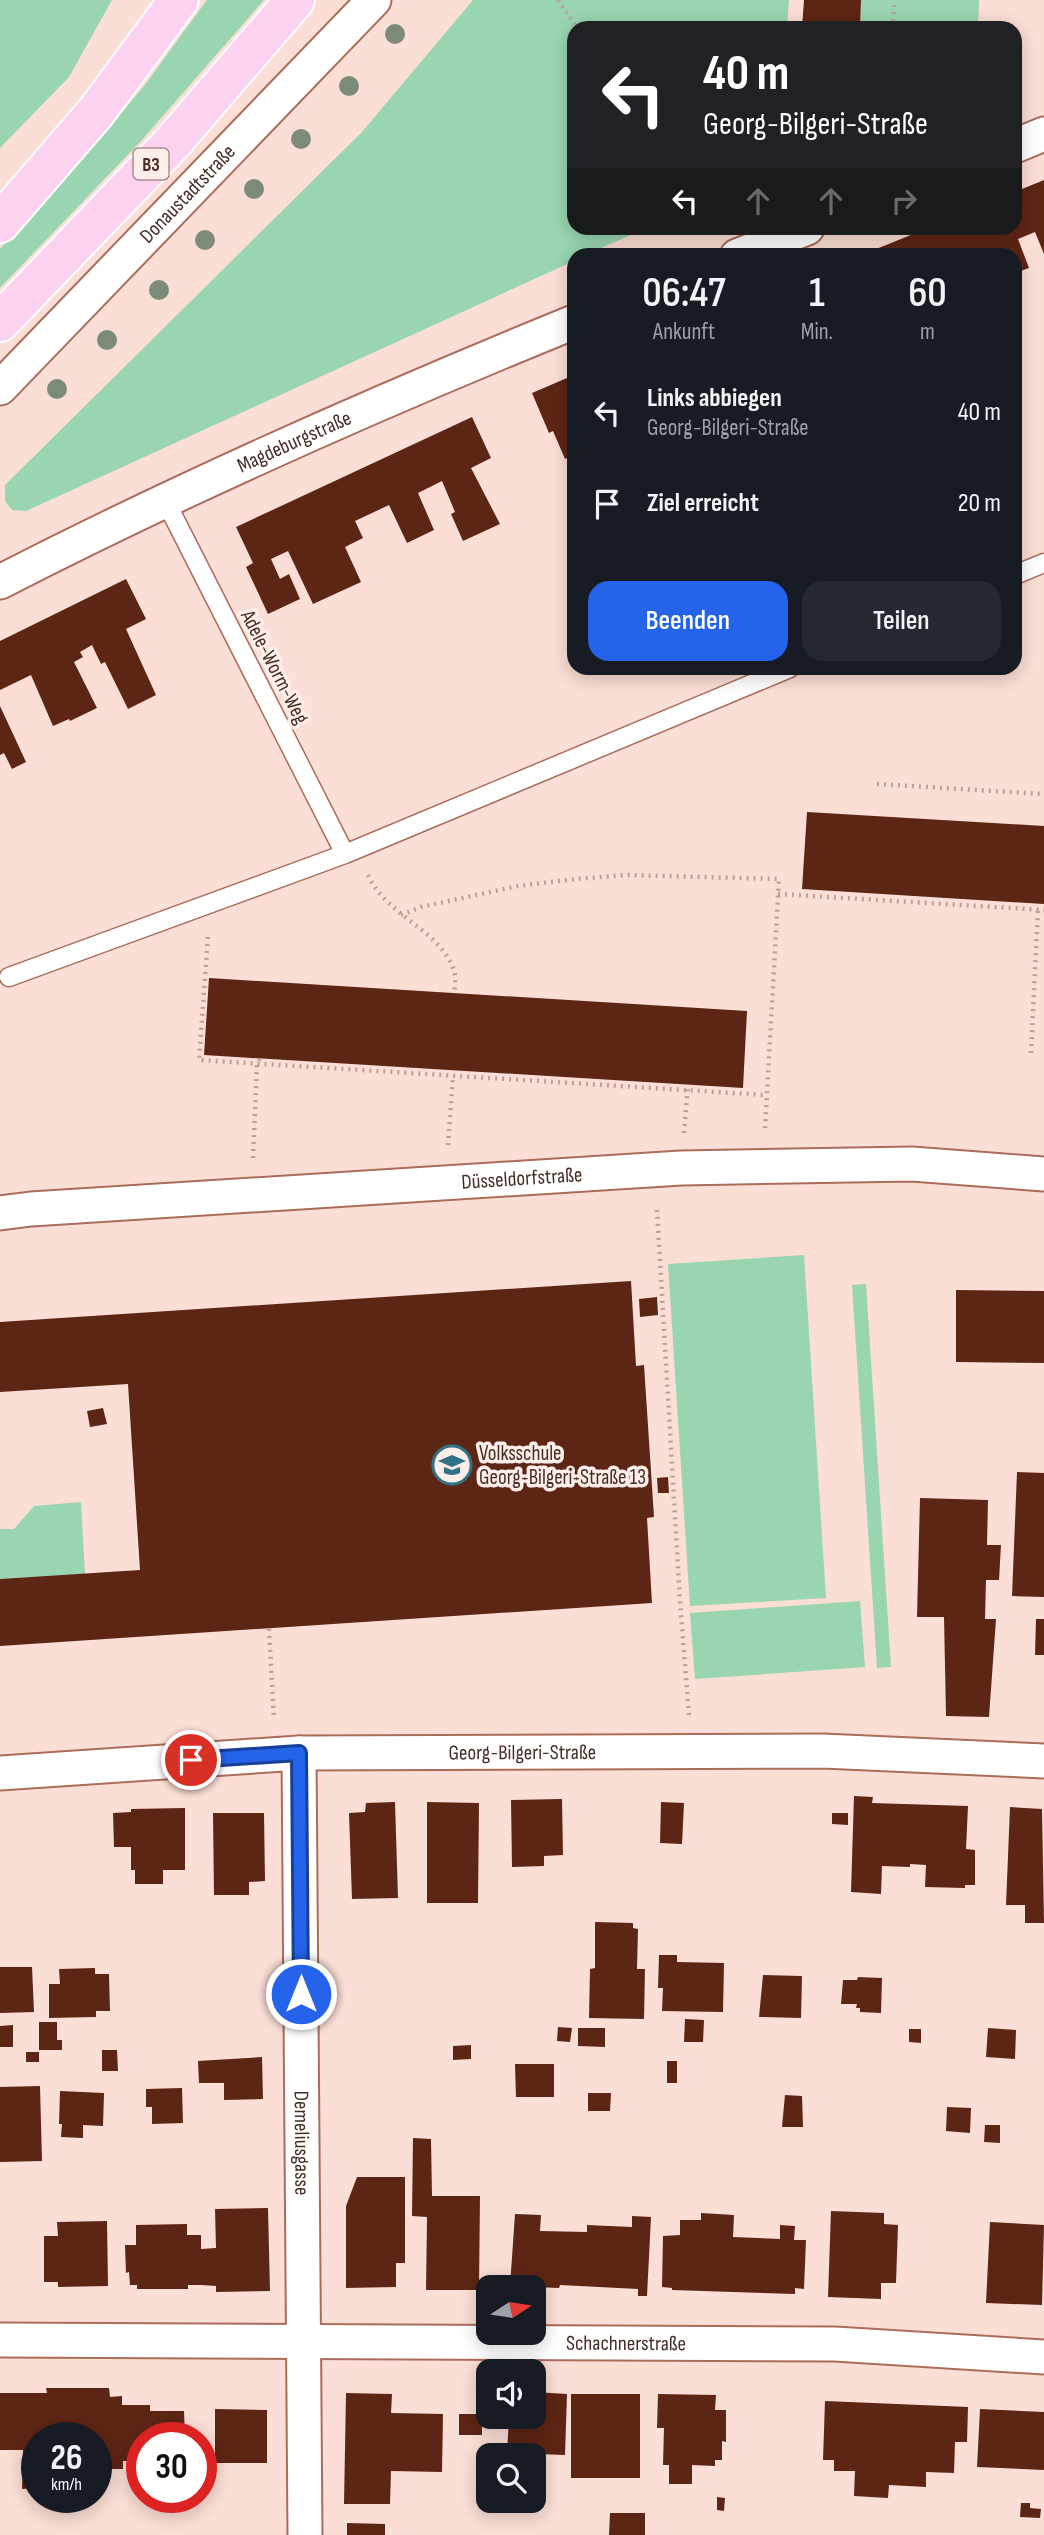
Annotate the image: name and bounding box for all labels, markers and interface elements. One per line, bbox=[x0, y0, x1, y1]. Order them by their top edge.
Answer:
text: 40 m bbox=[703, 45, 789, 104]
icon: left bbox=[588, 49, 679, 140]
text: Georg-Bilgeri-Straße bbox=[703, 105, 928, 144]
street label: Donaustadtstraße bbox=[135, 140, 241, 248]
road number: B3 bbox=[134, 148, 168, 180]
icon: left bbox=[666, 182, 704, 220]
icon: ahead bbox=[739, 182, 777, 220]
icon: ahead bbox=[812, 182, 850, 220]
icon: right bbox=[885, 182, 923, 220]
text: 06:47 bbox=[642, 268, 726, 319]
text: 1 bbox=[809, 268, 825, 319]
text: 60 bbox=[908, 268, 947, 319]
text: Ankunft bbox=[653, 318, 715, 346]
text: Min. bbox=[801, 318, 833, 346]
text: m bbox=[920, 318, 935, 346]
text: Links abbiegen bbox=[647, 383, 782, 414]
icon: left bbox=[588, 394, 626, 432]
text: 40 m bbox=[958, 397, 1001, 428]
street label: Magdeburgstraße bbox=[233, 405, 355, 478]
text: Georg-Bilgeri-Straße bbox=[647, 414, 809, 442]
icon: arrive bbox=[588, 485, 626, 523]
text: Ziel erreicht bbox=[647, 488, 759, 519]
text: 20 m bbox=[958, 488, 1001, 519]
button: Beenden bbox=[588, 581, 788, 661]
button: Teilen bbox=[802, 581, 1001, 661]
street label: Adele-Worm-Weg bbox=[235, 605, 314, 728]
street label: Düsseldorfstraße bbox=[461, 1162, 583, 1195]
place label: Volksschule Georg-Bilgeri-Straße 13 bbox=[479, 1441, 646, 1490]
school or university icon: Volksschule Georg-Bilgeri-Straße 13 bbox=[431, 1444, 473, 1486]
pin bbox=[161, 1730, 221, 1790]
street label: Georg-Bilgeri-Straße bbox=[448, 1740, 596, 1765]
icon: arrive bbox=[172, 1741, 210, 1779]
position arrow bbox=[264, 1957, 338, 2031]
street label: Demeliusgasse bbox=[289, 2091, 314, 2195]
north arrow bbox=[476, 2275, 546, 2345]
map controls bbox=[476, 2275, 546, 2513]
street label: Schachnerstraße bbox=[566, 2331, 686, 2356]
button: sound bbox=[476, 2359, 546, 2429]
speed limit sign: 30 bbox=[126, 2422, 217, 2513]
text: 26 bbox=[51, 2437, 82, 2480]
button: search bbox=[476, 2443, 546, 2513]
text: km/h bbox=[51, 2474, 82, 2495]

